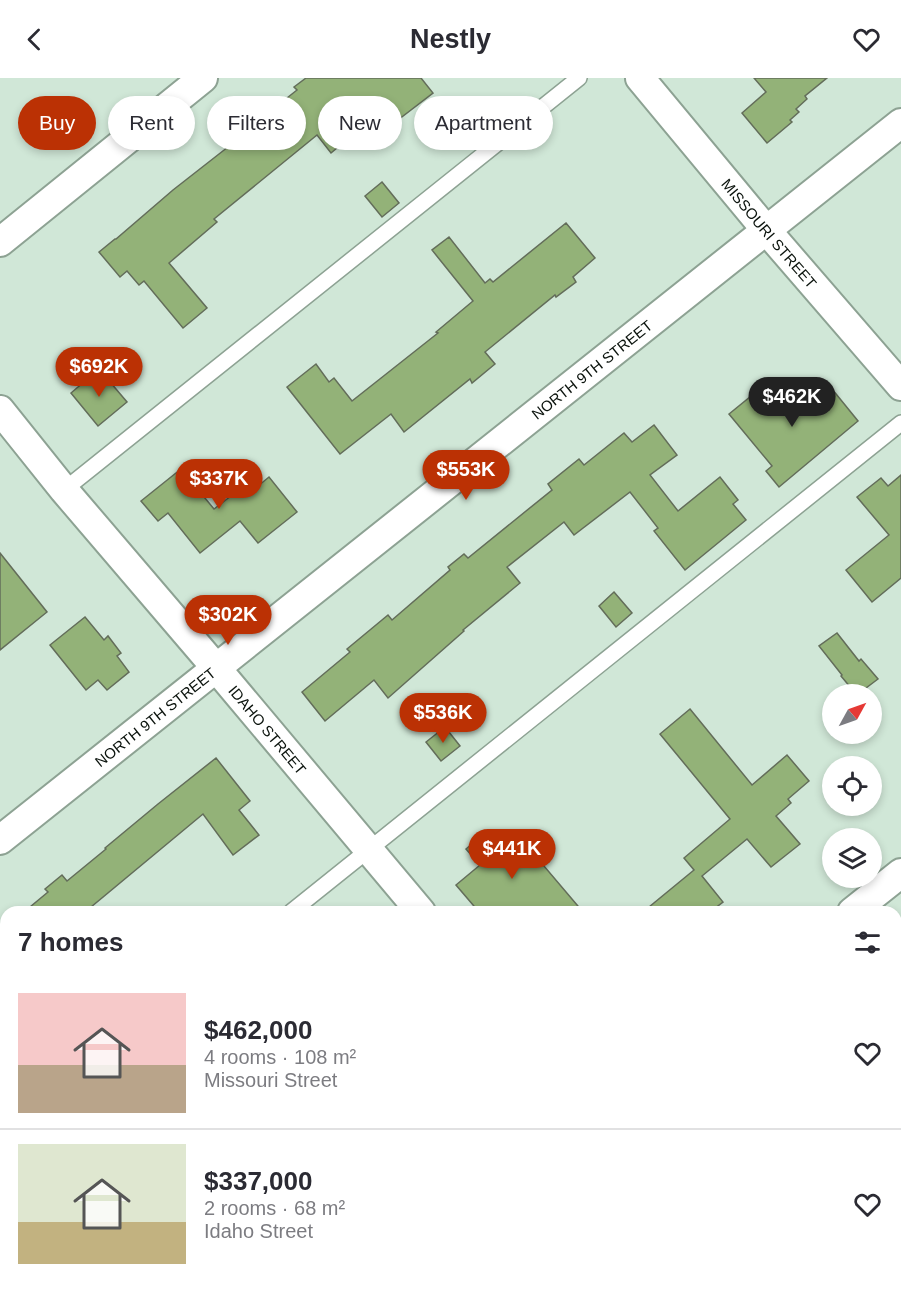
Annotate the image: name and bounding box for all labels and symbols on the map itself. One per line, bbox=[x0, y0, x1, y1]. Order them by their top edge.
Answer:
street label: MISSOURI STREET bbox=[719, 175, 821, 291]
street label: NORTH 9TH STREET bbox=[528, 316, 655, 422]
pin: $692K bbox=[57, 347, 141, 398]
pin: $462K bbox=[750, 377, 834, 428]
pin: $553K bbox=[424, 450, 508, 501]
pin: $337K bbox=[177, 459, 261, 510]
pin: $302K bbox=[186, 595, 270, 646]
street label: NORTH 9TH STREET bbox=[91, 664, 219, 770]
street label: IDAHO STREET bbox=[226, 682, 310, 778]
north arrow bbox=[822, 684, 882, 744]
pin: $536K bbox=[401, 693, 485, 744]
pin: $441K bbox=[470, 829, 554, 880]

